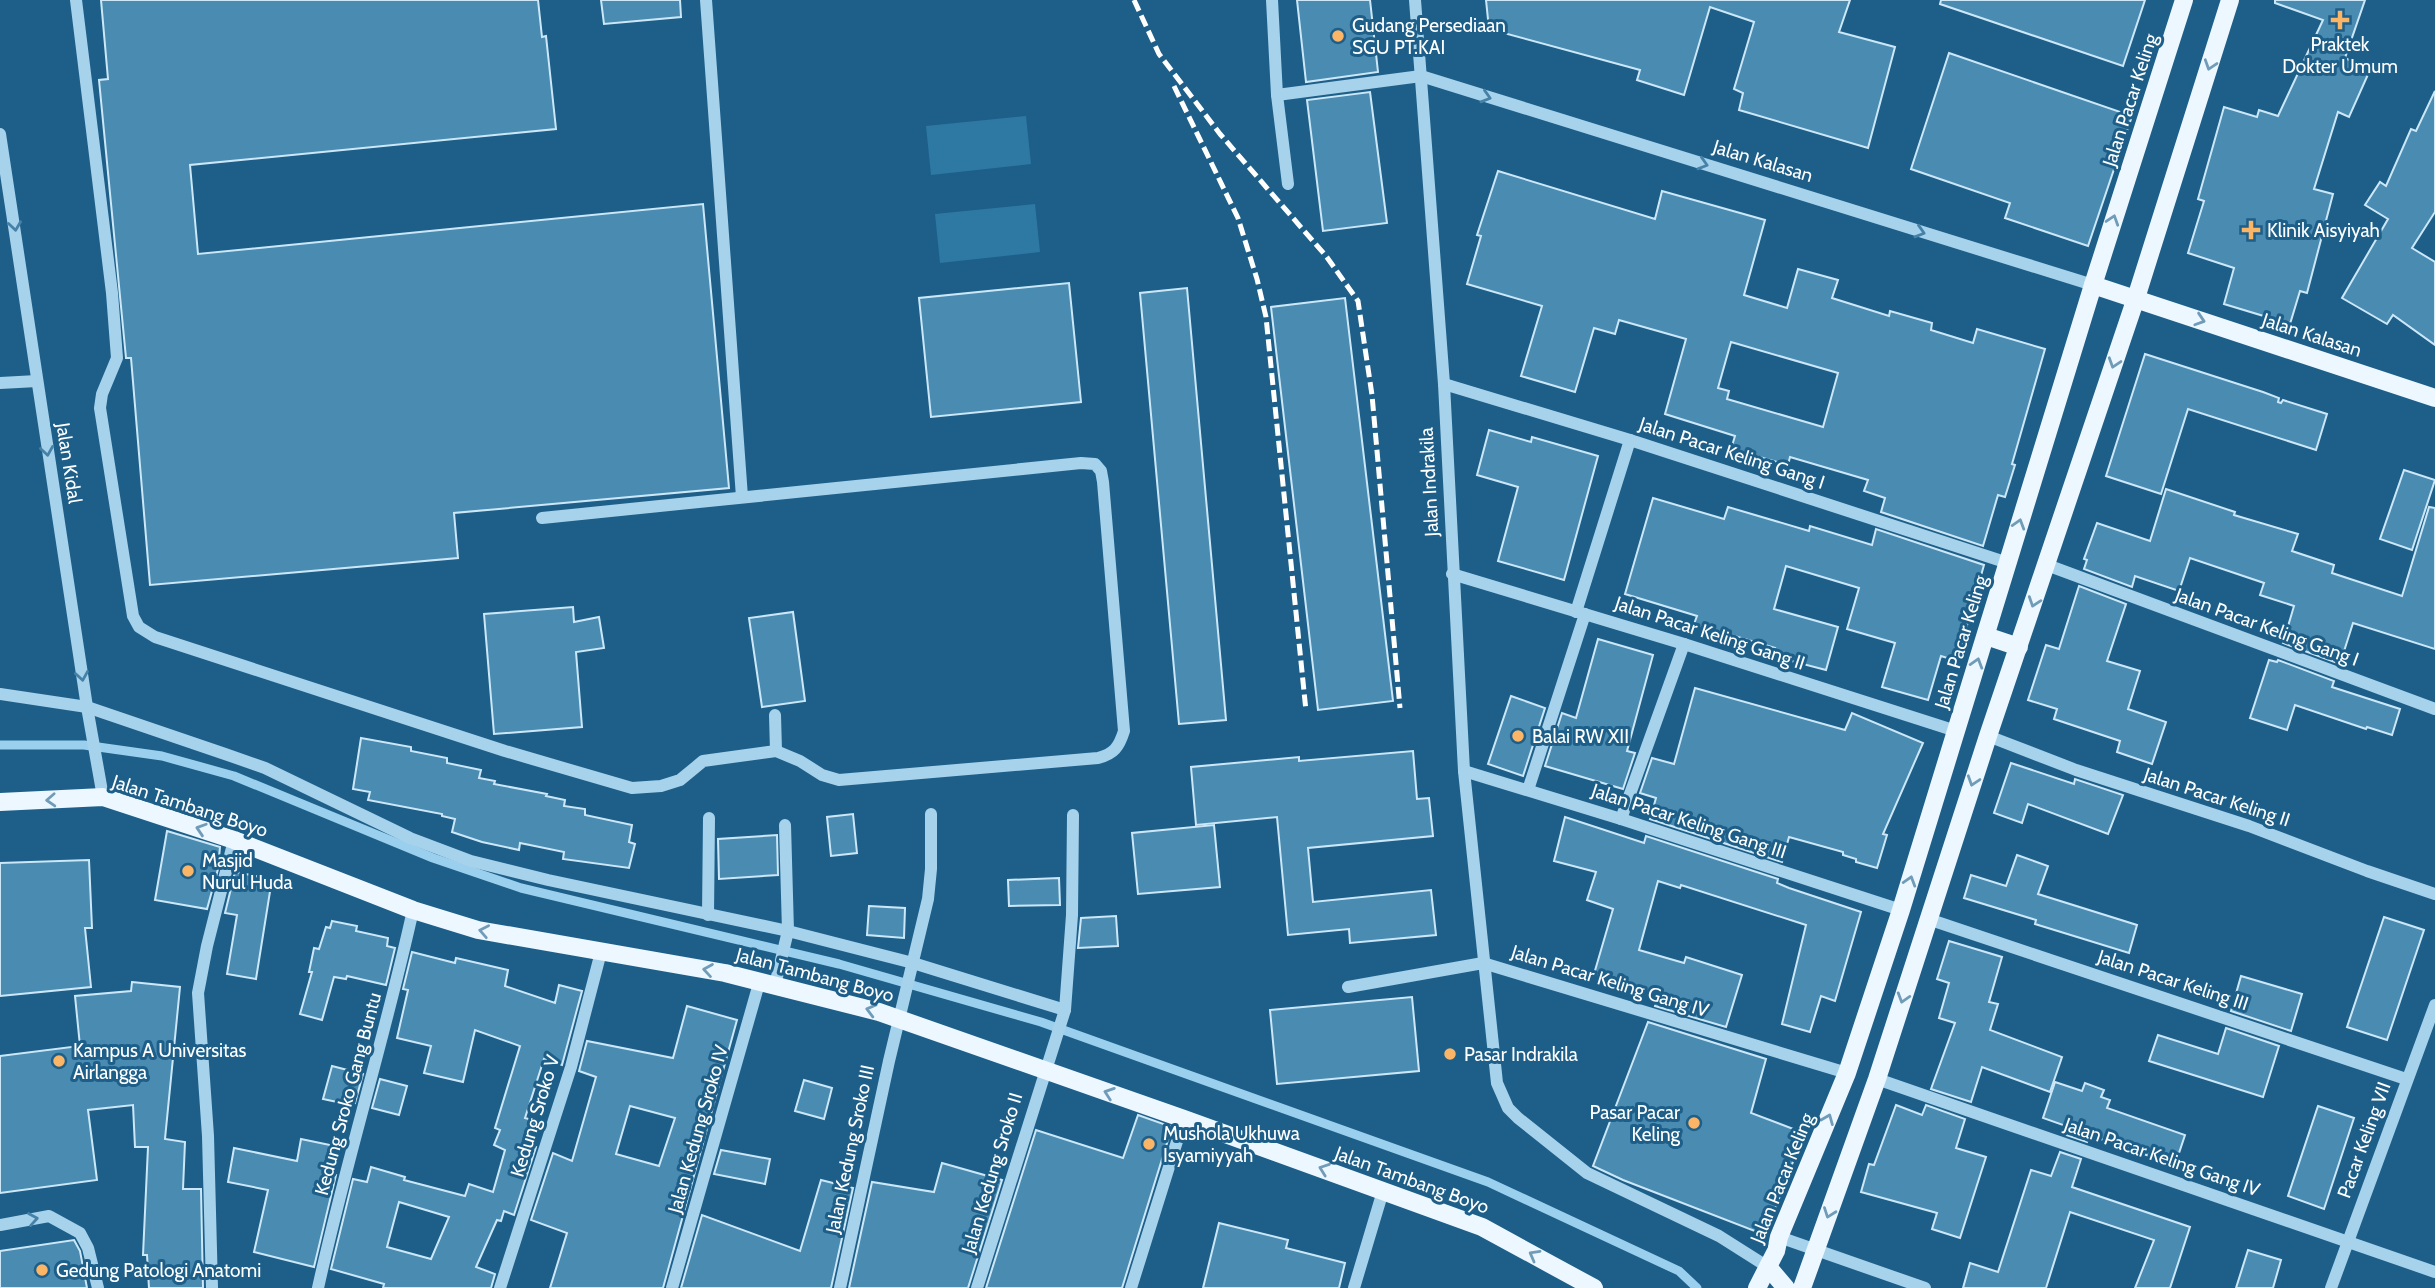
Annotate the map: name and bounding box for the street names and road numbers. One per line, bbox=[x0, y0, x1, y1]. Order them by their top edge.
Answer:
street label: Jalan Pacar Keling bbox=[2097, 30, 2162, 170]
street label: Jalan Kalasan bbox=[1709, 135, 1816, 187]
street label: Jalan Kalasan bbox=[2258, 308, 2365, 362]
street label: Jalan Pacar Keling Gang I bbox=[1635, 412, 1828, 494]
street label: Jalan Kidal bbox=[51, 420, 87, 506]
street label: Jalan Indrakila bbox=[1415, 427, 1443, 538]
street label: Jalan Pacar Keling bbox=[1929, 572, 1992, 713]
street label: Jalan Pacar Keling Gang I bbox=[2171, 583, 2362, 671]
street label: Jalan Pacar Keling Gang II bbox=[1611, 591, 1808, 675]
street label: Jalan Pacar Keling II bbox=[2140, 762, 2293, 831]
street label: Jalan Tambang Boyo bbox=[108, 770, 271, 842]
street label: Jalan Pacar Keling Gang III bbox=[1588, 778, 1789, 863]
street label: Jalan Pacar Keling Gang IV bbox=[1507, 940, 1712, 1022]
street label: Jalan Tambang Boyo bbox=[733, 943, 896, 1007]
street label: Jalan Pacar Keling III bbox=[2094, 944, 2251, 1015]
street label: Kedung Sroko Gang Buntu bbox=[310, 990, 386, 1198]
street label: Jalan Kedung Sroko IV bbox=[663, 1042, 733, 1216]
street label: Kedung Sroko V bbox=[506, 1052, 565, 1180]
street label: Jalan Kedung Sroko III bbox=[821, 1063, 879, 1236]
street label: Pacar Keling VII bbox=[2332, 1079, 2396, 1201]
street label: Jalan Kedung Sroko II bbox=[956, 1090, 1027, 1257]
street label: Jalan Pacar Keling bbox=[1745, 1109, 1819, 1247]
street label: Jalan Pacar Keling Gang IV bbox=[2060, 1112, 2263, 1201]
street label: Jalan Tambang Boyo bbox=[1331, 1141, 1492, 1219]

